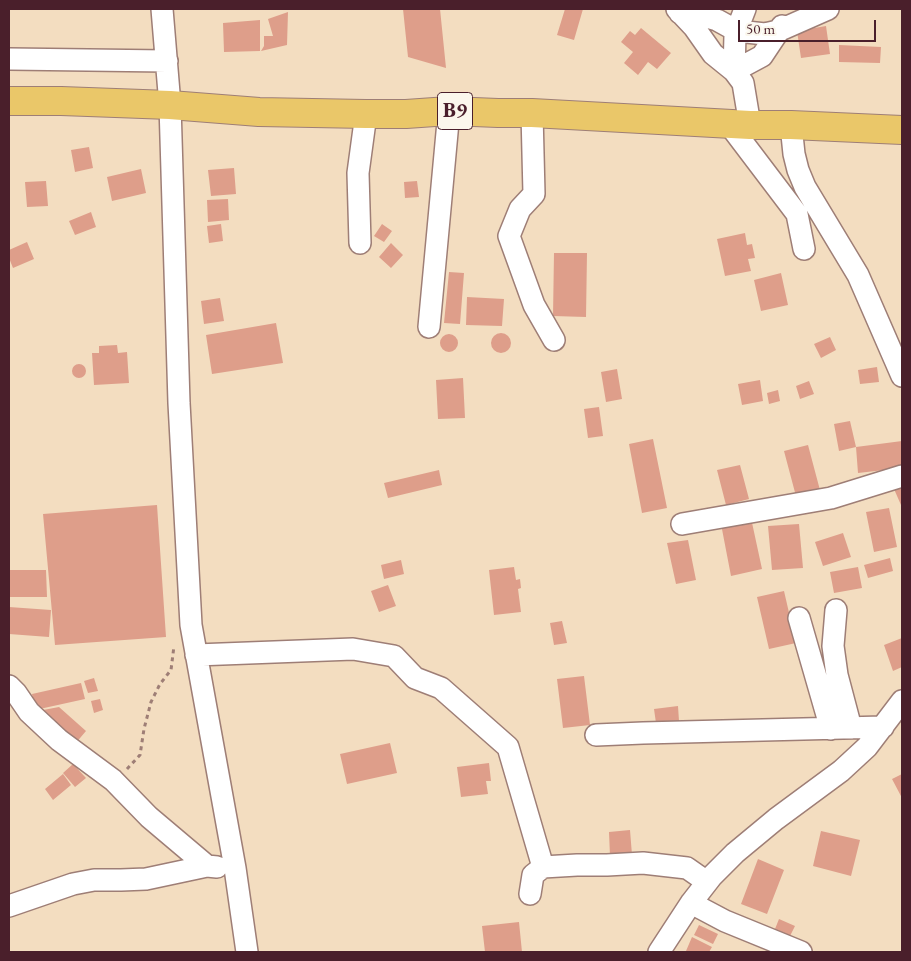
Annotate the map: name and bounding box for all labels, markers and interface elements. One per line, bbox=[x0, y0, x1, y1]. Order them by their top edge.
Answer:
scale bar bbox=[741, 10, 878, 42]
text: 50 m bbox=[746, 19, 775, 38]
road number: B9 bbox=[438, 92, 472, 130]

